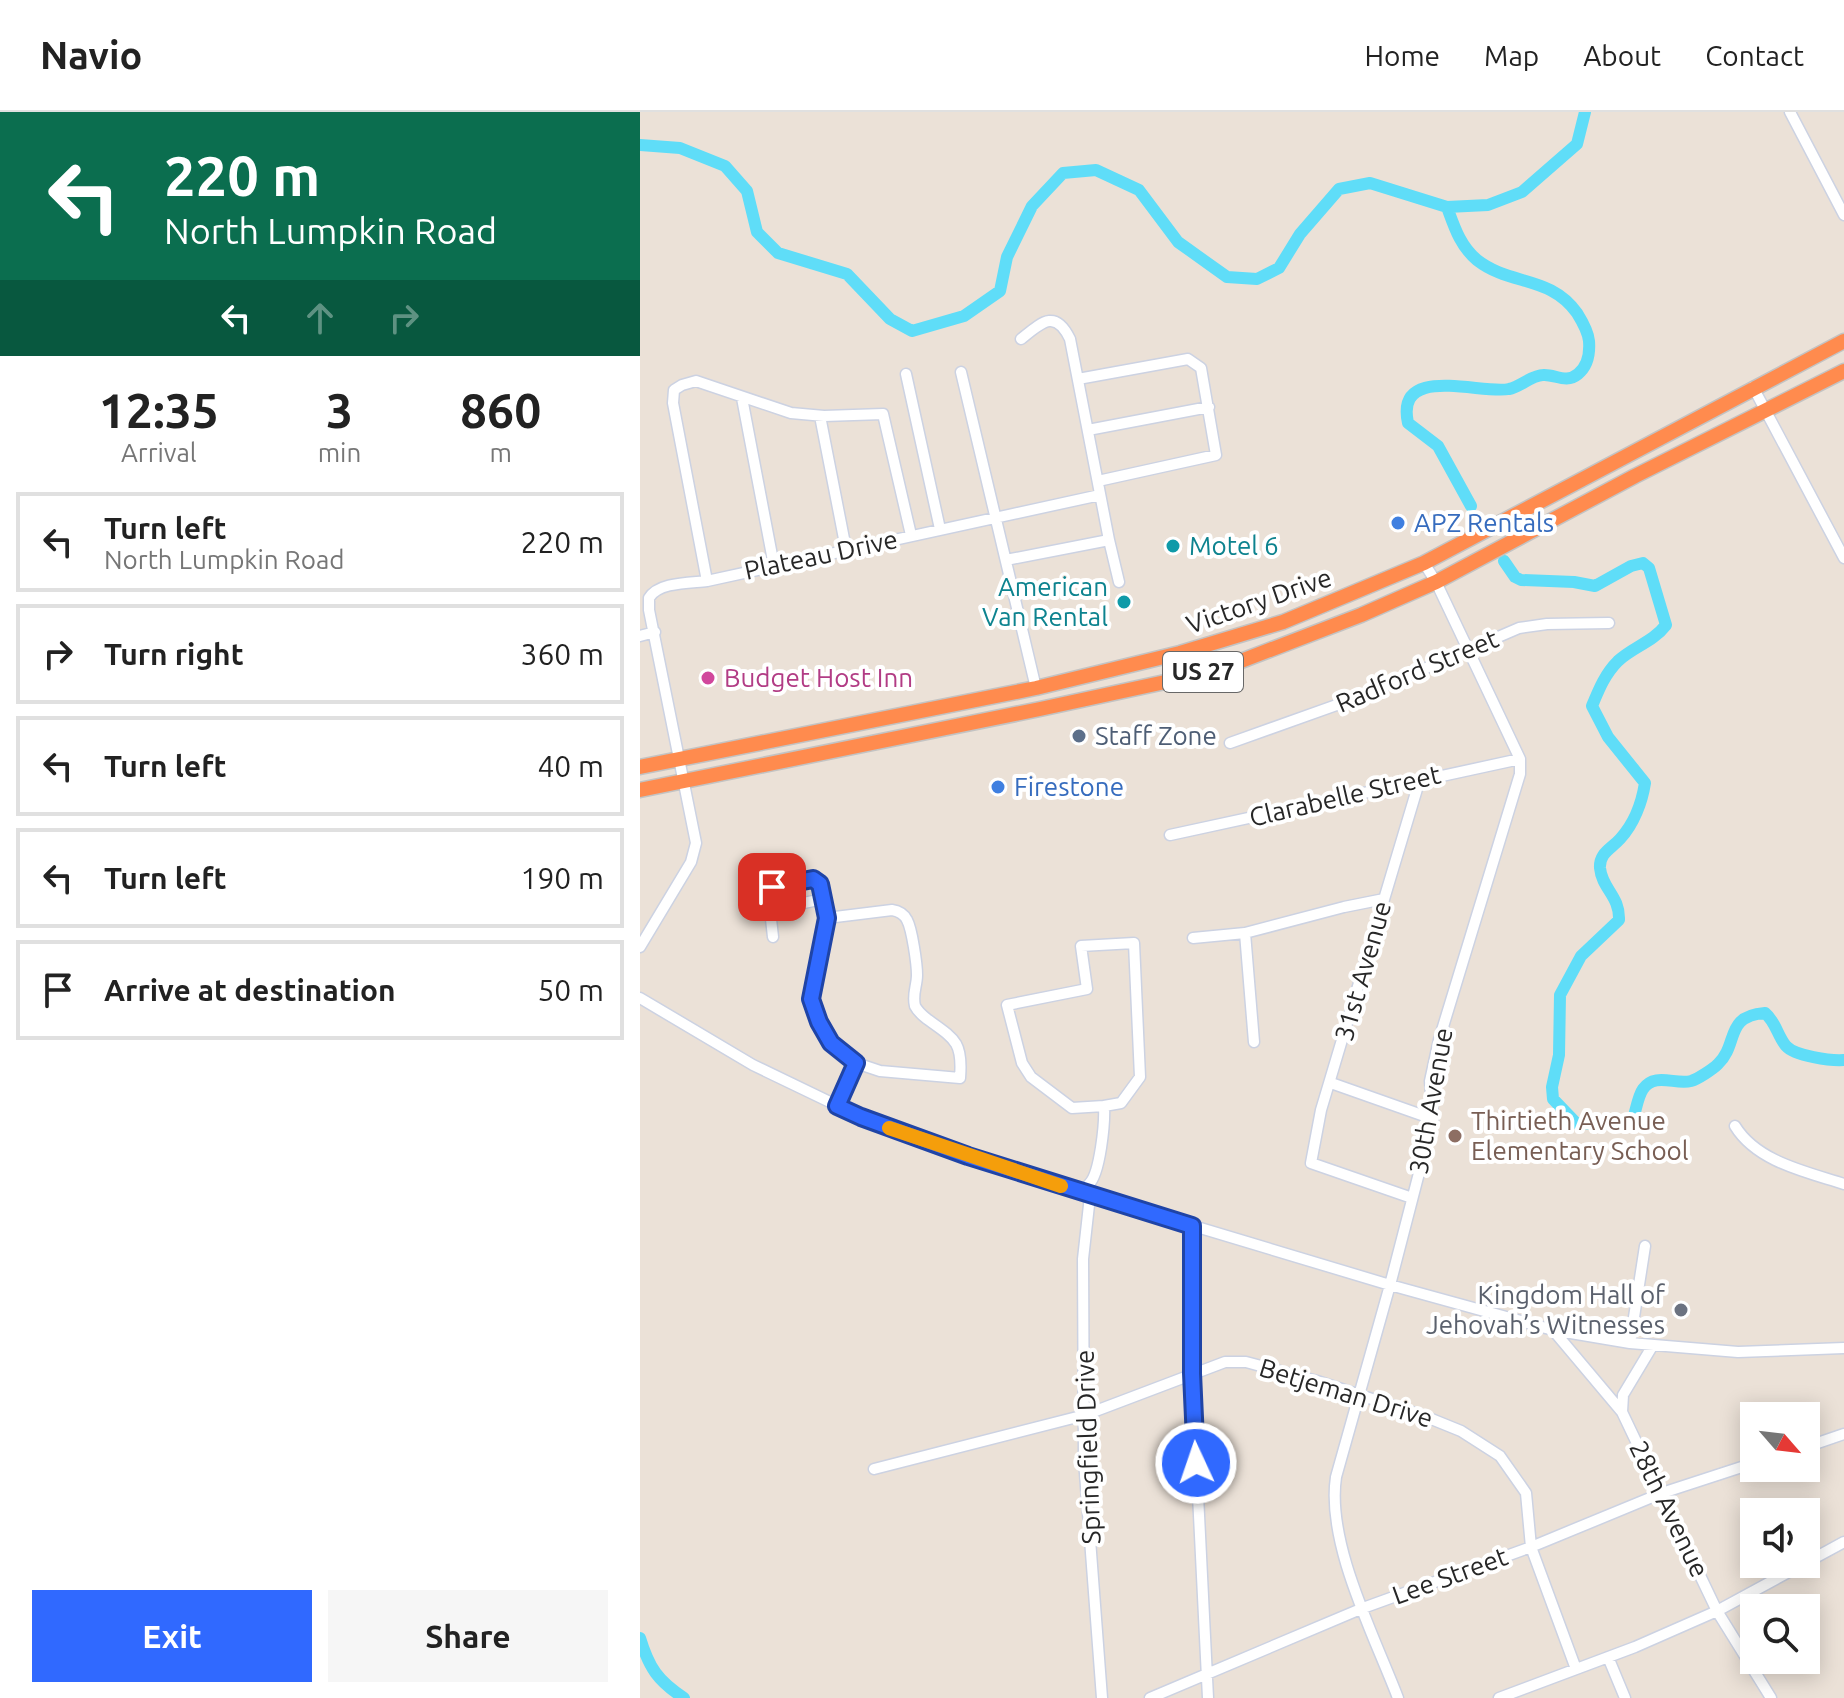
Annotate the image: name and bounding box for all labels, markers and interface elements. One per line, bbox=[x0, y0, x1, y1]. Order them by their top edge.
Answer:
text: Navio bbox=[40, 34, 142, 76]
text: Home bbox=[1365, 40, 1440, 71]
text: Map bbox=[1484, 40, 1539, 71]
text: About bbox=[1583, 40, 1661, 71]
text: Contact bbox=[1705, 40, 1804, 71]
icon: left bbox=[32, 144, 136, 248]
text: 220 m bbox=[164, 144, 320, 207]
text: North Lumpkin Road bbox=[164, 210, 497, 251]
icon: left bbox=[214, 296, 258, 340]
icon: ahead bbox=[298, 296, 342, 340]
icon: right bbox=[382, 296, 426, 340]
text: 12:35 bbox=[99, 383, 219, 437]
text: 3 bbox=[326, 383, 353, 437]
text: 860 bbox=[460, 383, 541, 437]
text: Arrival bbox=[121, 438, 197, 467]
text: min bbox=[318, 438, 361, 467]
text: m bbox=[489, 438, 512, 467]
place label: APZ Rentals bbox=[1414, 508, 1554, 537]
text: Turn left bbox=[104, 511, 226, 545]
marker: APZ Rentals bbox=[1389, 514, 1407, 532]
icon: left bbox=[36, 520, 80, 564]
street label: Plateau Drive bbox=[742, 524, 900, 585]
text: 220 m bbox=[520, 525, 604, 559]
place label: Motel 6 bbox=[1189, 531, 1279, 560]
marker: Motel 6 bbox=[1164, 537, 1182, 555]
text: North Lumpkin Road bbox=[104, 545, 345, 574]
street label: Victory Drive bbox=[1182, 562, 1335, 639]
place label: American Van Rental bbox=[982, 572, 1108, 631]
marker: American Van Rental bbox=[1115, 593, 1133, 611]
street label: Radford Street bbox=[1331, 623, 1502, 718]
icon: right bbox=[36, 632, 80, 676]
text: Turn right bbox=[104, 637, 244, 671]
text: 360 m bbox=[520, 637, 604, 671]
road number: US 27 bbox=[1163, 652, 1243, 692]
place label: Budget Host Inn bbox=[724, 663, 913, 692]
marker: Budget Host Inn bbox=[699, 669, 717, 687]
place label: Staff Zone bbox=[1095, 721, 1217, 750]
marker: Staff Zone bbox=[1070, 727, 1088, 745]
icon: left bbox=[36, 744, 80, 788]
text: Turn left bbox=[104, 749, 226, 783]
text: 40 m bbox=[537, 749, 604, 783]
street label: Clarabelle Street bbox=[1246, 759, 1443, 832]
place label: Firestone bbox=[1014, 772, 1124, 801]
marker: Firestone bbox=[989, 778, 1007, 796]
pin bbox=[738, 853, 806, 921]
icon: left bbox=[36, 856, 80, 900]
text: Turn left bbox=[104, 861, 226, 895]
text: 190 m bbox=[520, 861, 604, 895]
icon: arrive bbox=[750, 865, 794, 909]
street label: 31st Avenue bbox=[1329, 897, 1396, 1044]
icon: arrive bbox=[36, 968, 80, 1012]
text: Arrive at destination bbox=[104, 973, 396, 1007]
text: 50 m bbox=[537, 973, 604, 1007]
street label: 30th Avenue bbox=[1403, 1026, 1458, 1176]
place label: Thirtieth Avenue Elementary School bbox=[1471, 1106, 1689, 1165]
marker: Thirtieth Avenue Elementary School bbox=[1446, 1127, 1464, 1145]
place label: Kingdom Hall of Jehovah’s Witnesses bbox=[1426, 1280, 1666, 1339]
marker: Kingdom Hall of Jehovah’s Witnesses bbox=[1672, 1301, 1690, 1319]
street label: Springfield Drive bbox=[1070, 1349, 1105, 1545]
street label: Betjeman Drive bbox=[1256, 1352, 1436, 1433]
north arrow bbox=[1740, 1402, 1820, 1482]
map controls bbox=[1740, 1402, 1820, 1674]
position arrow bbox=[1154, 1421, 1238, 1505]
street label: 28th Avenue bbox=[1624, 1436, 1715, 1582]
button: sound bbox=[1740, 1498, 1820, 1578]
street label: Lee Street bbox=[1388, 1541, 1511, 1610]
button: Exit bbox=[32, 1590, 312, 1682]
button: Share bbox=[328, 1590, 608, 1682]
button: search bbox=[1740, 1594, 1820, 1674]

